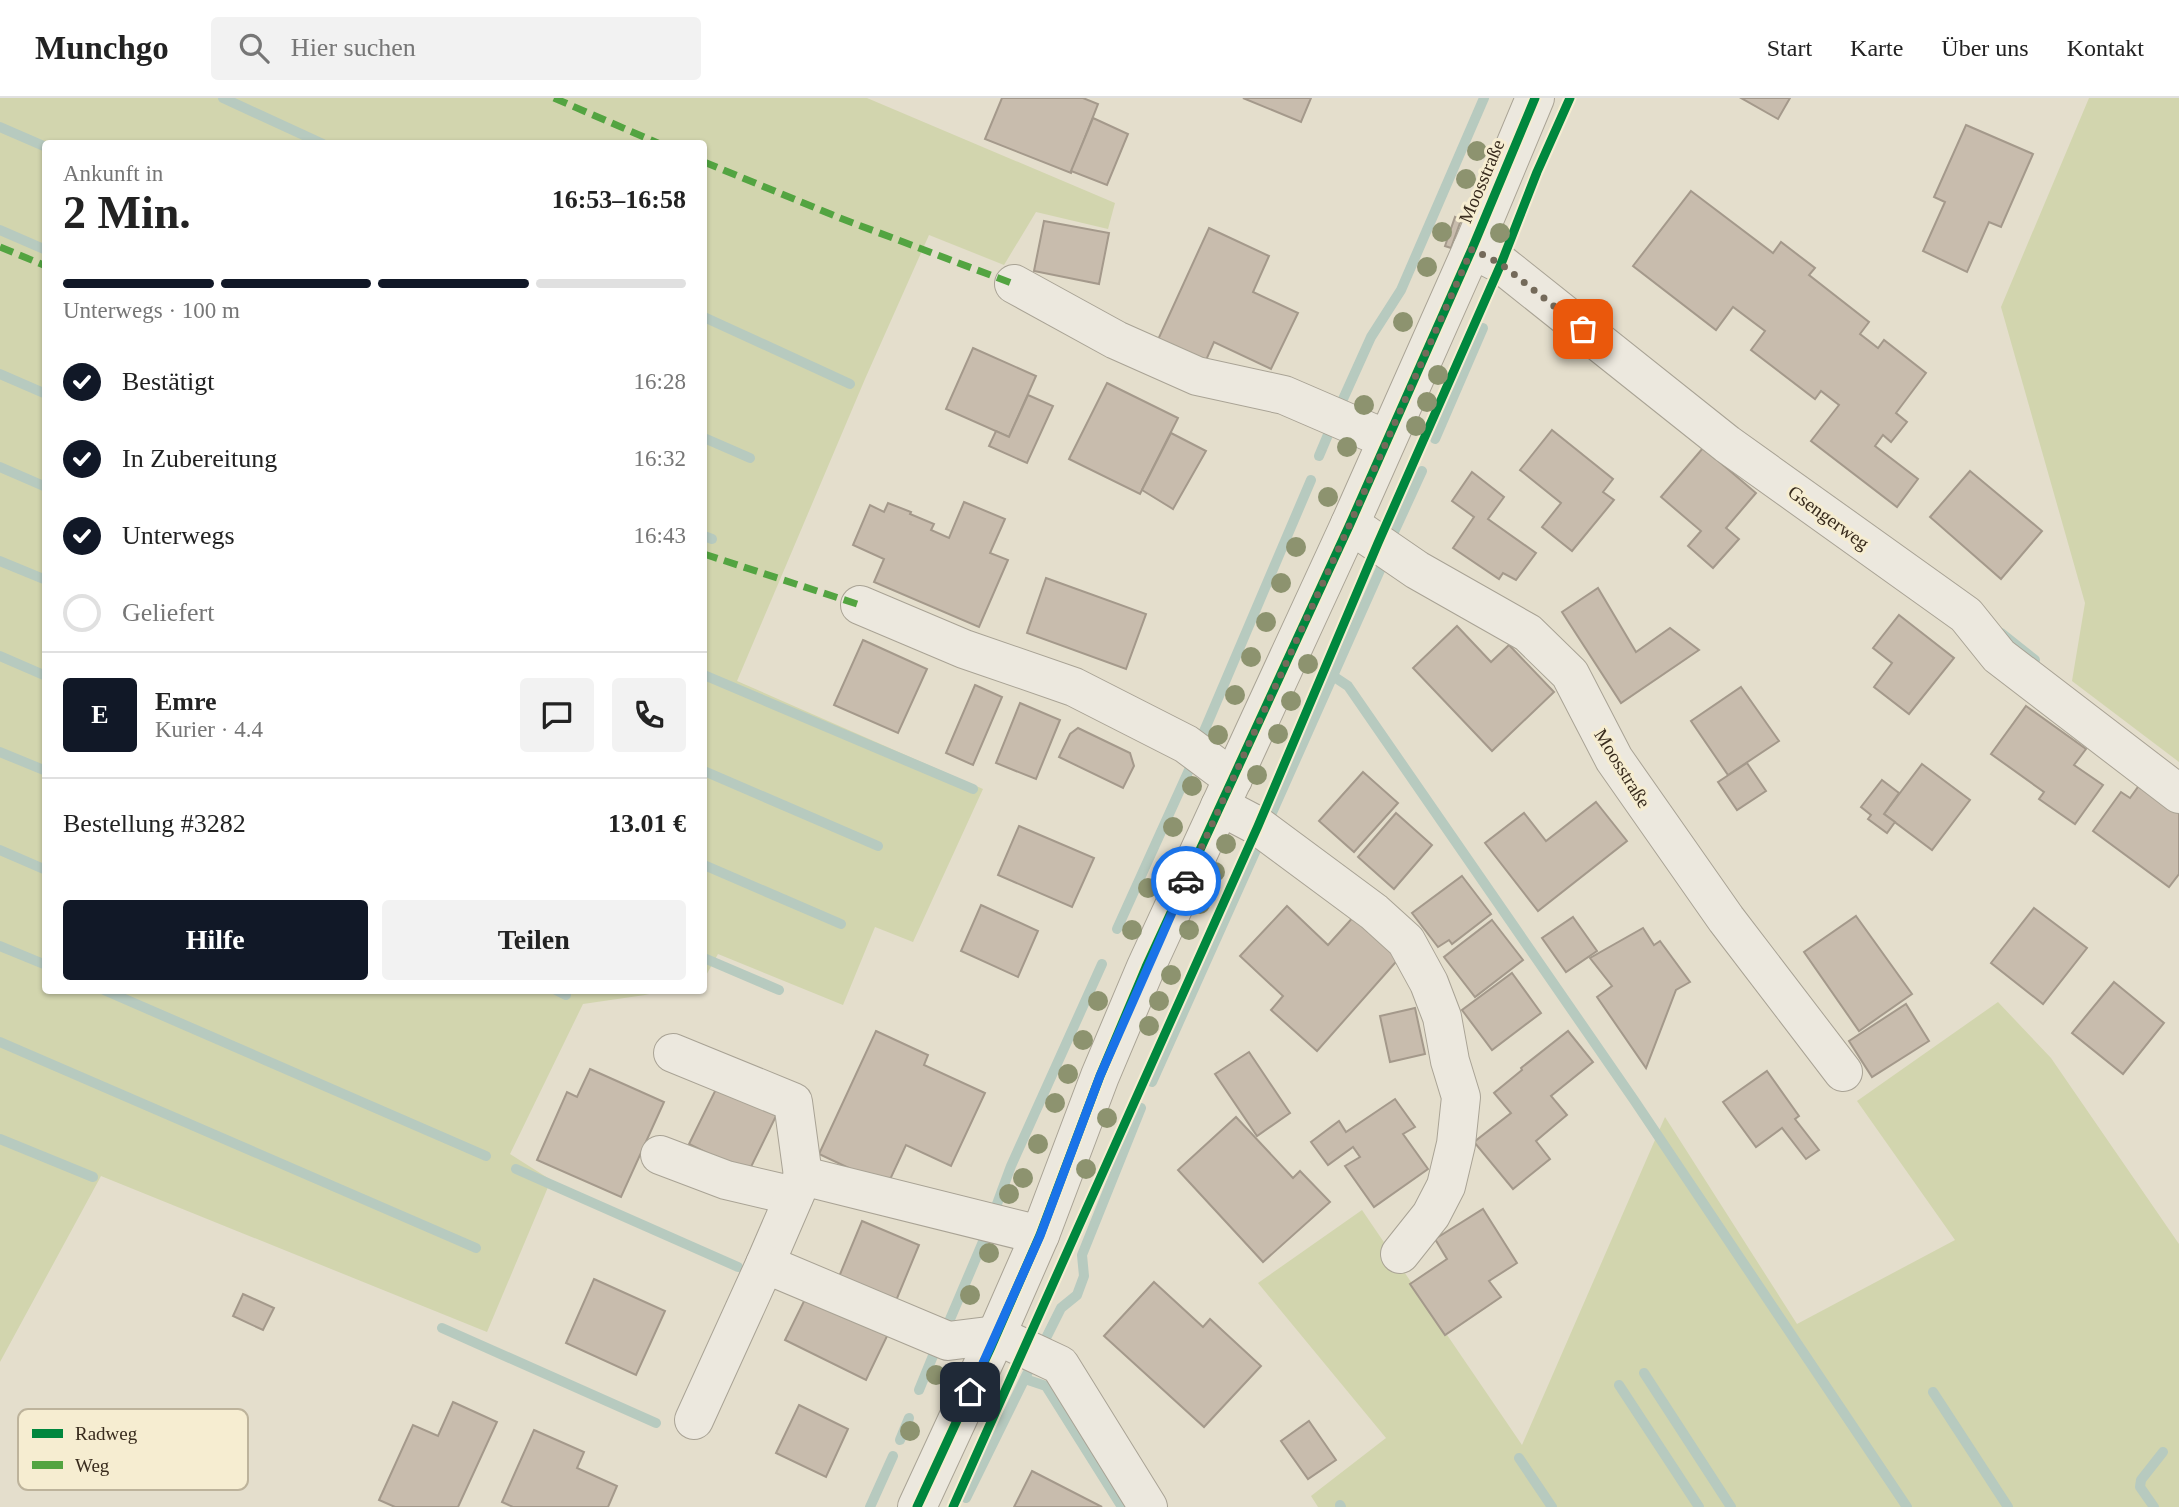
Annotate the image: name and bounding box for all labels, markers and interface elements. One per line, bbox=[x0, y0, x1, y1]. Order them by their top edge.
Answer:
search box bbox=[211, 17, 701, 80]
icon: search bbox=[235, 29, 273, 67]
text: Munchgo bbox=[35, 30, 169, 66]
text: Hier suchen bbox=[291, 33, 416, 62]
text: Start bbox=[1767, 35, 1812, 61]
text: Karte bbox=[1850, 35, 1903, 61]
text: Über uns bbox=[1941, 35, 2029, 61]
text: Kontakt bbox=[2067, 35, 2144, 61]
street label: Moosstraße bbox=[1454, 136, 1508, 226]
text: Ankunft in bbox=[63, 161, 163, 186]
text: 16:53–16:58 bbox=[552, 185, 686, 214]
text: 2 Min. bbox=[63, 187, 191, 238]
text: Unterwegs · 100 m bbox=[63, 298, 240, 323]
pin bbox=[1553, 299, 1613, 359]
icon: bag bbox=[1564, 310, 1602, 348]
icon: check bbox=[63, 363, 101, 401]
text: Bestätigt bbox=[122, 367, 214, 396]
text: 16:28 bbox=[634, 369, 686, 394]
icon: check bbox=[63, 440, 101, 478]
text: In Zubereitung bbox=[122, 444, 277, 473]
text: 16:32 bbox=[634, 446, 686, 471]
street label: Gsengerweg bbox=[1784, 481, 1874, 554]
icon: check bbox=[63, 517, 101, 555]
text: Unterwegs bbox=[122, 521, 235, 550]
text: 16:43 bbox=[634, 523, 686, 548]
text: Geliefert bbox=[122, 598, 214, 627]
button: chat bbox=[520, 678, 594, 752]
button: phone bbox=[612, 678, 686, 752]
text: Emre bbox=[155, 687, 217, 716]
text: E bbox=[91, 700, 109, 729]
text: Kurier · 4.4 bbox=[155, 717, 263, 742]
street label: Moosstraße bbox=[1590, 725, 1655, 811]
text: Bestellung #3282 bbox=[63, 809, 246, 838]
text: 13.01 € bbox=[608, 809, 686, 838]
courier bbox=[1151, 846, 1221, 916]
icon: car bbox=[1167, 862, 1205, 900]
button: Hilfe bbox=[63, 900, 368, 980]
button: Teilen bbox=[382, 900, 686, 980]
pin bbox=[940, 1362, 1000, 1422]
icon: home bbox=[951, 1373, 989, 1411]
legend bbox=[18, 1409, 248, 1490]
text: Radweg bbox=[75, 1423, 138, 1444]
text: Weg bbox=[75, 1455, 110, 1476]

